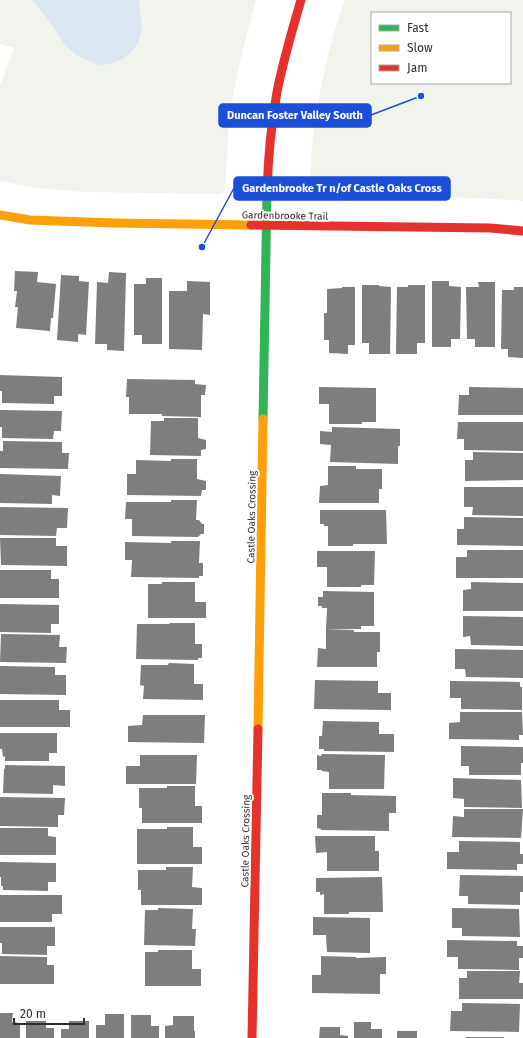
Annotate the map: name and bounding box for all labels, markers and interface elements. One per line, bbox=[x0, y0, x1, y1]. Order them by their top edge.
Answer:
legend bbox=[371, 12, 511, 84]
text: Fast bbox=[407, 21, 429, 35]
text: Slow bbox=[407, 41, 433, 55]
text: Jam bbox=[407, 61, 427, 75]
callout: Duncan Foster Valley South bbox=[219, 104, 371, 127]
text: Duncan Foster Valley South bbox=[227, 109, 363, 122]
callout: Gardenbrooke Tr n/of Castle Oaks Cross bbox=[234, 177, 450, 200]
text: Gardenbrooke Tr n/of Castle Oaks Cross bbox=[242, 182, 442, 195]
street label: Gardenbrooke Trail bbox=[242, 209, 328, 223]
street label: Castle Oaks Crossing bbox=[245, 470, 259, 563]
street label: Castle Oaks Crossing bbox=[239, 794, 253, 887]
scale bar bbox=[14, 1000, 84, 1026]
text: 20 m bbox=[20, 1007, 46, 1021]

